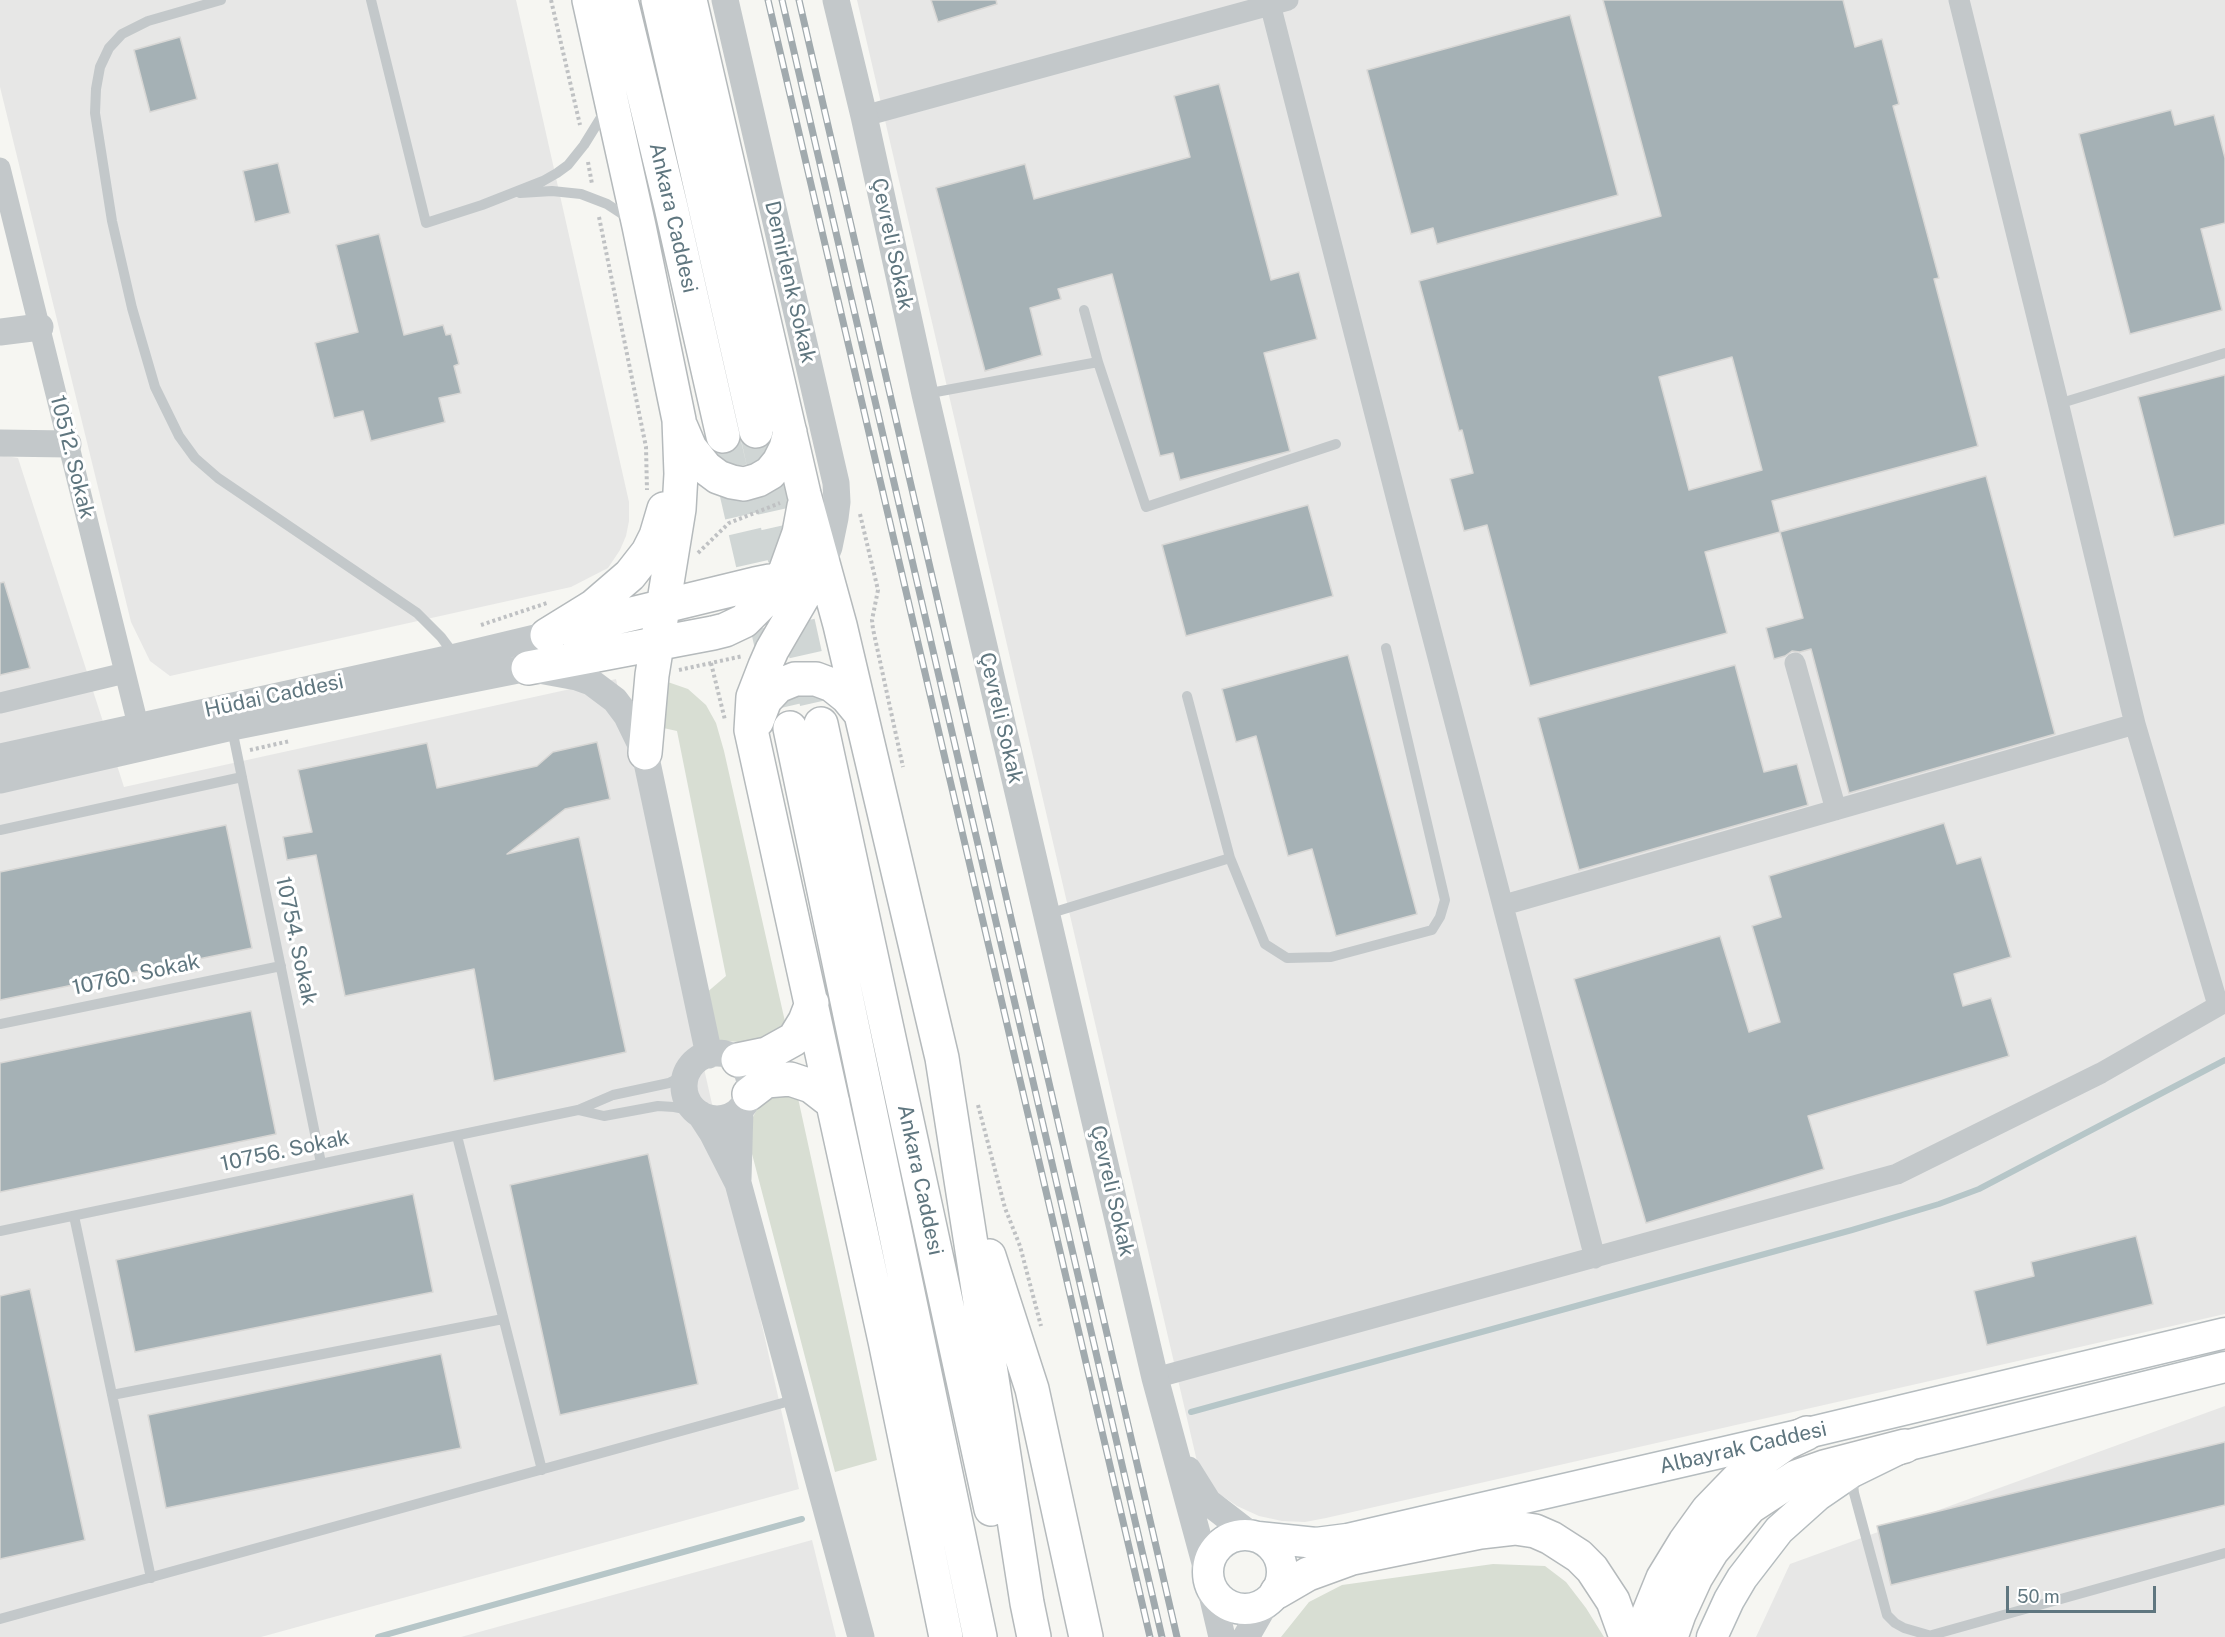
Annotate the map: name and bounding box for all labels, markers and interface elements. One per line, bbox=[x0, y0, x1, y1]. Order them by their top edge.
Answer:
street label: Ankara Caddesi bbox=[643, 140, 703, 296]
street label: Çevreli Sokak bbox=[866, 176, 918, 312]
street label: Demirlenk Sokak bbox=[759, 198, 821, 366]
street label: 10512. Sokak bbox=[44, 393, 100, 521]
street label: Çevreli Sokak bbox=[974, 650, 1028, 786]
street label: Hüdai Caddesi bbox=[202, 669, 346, 723]
street label: 10754. Sokak bbox=[270, 874, 322, 1008]
street label: 10760. Sokak bbox=[70, 949, 202, 1001]
street label: Ankara Caddesi bbox=[892, 1102, 948, 1258]
street label: Çevreli Sokak bbox=[1085, 1123, 1139, 1259]
street label: 10756. Sokak bbox=[218, 1125, 352, 1177]
street label: Albayrak Caddesi bbox=[1657, 1416, 1829, 1480]
scale bar bbox=[2009, 1574, 2159, 1612]
text: 50 m bbox=[2017, 1586, 2060, 1607]

